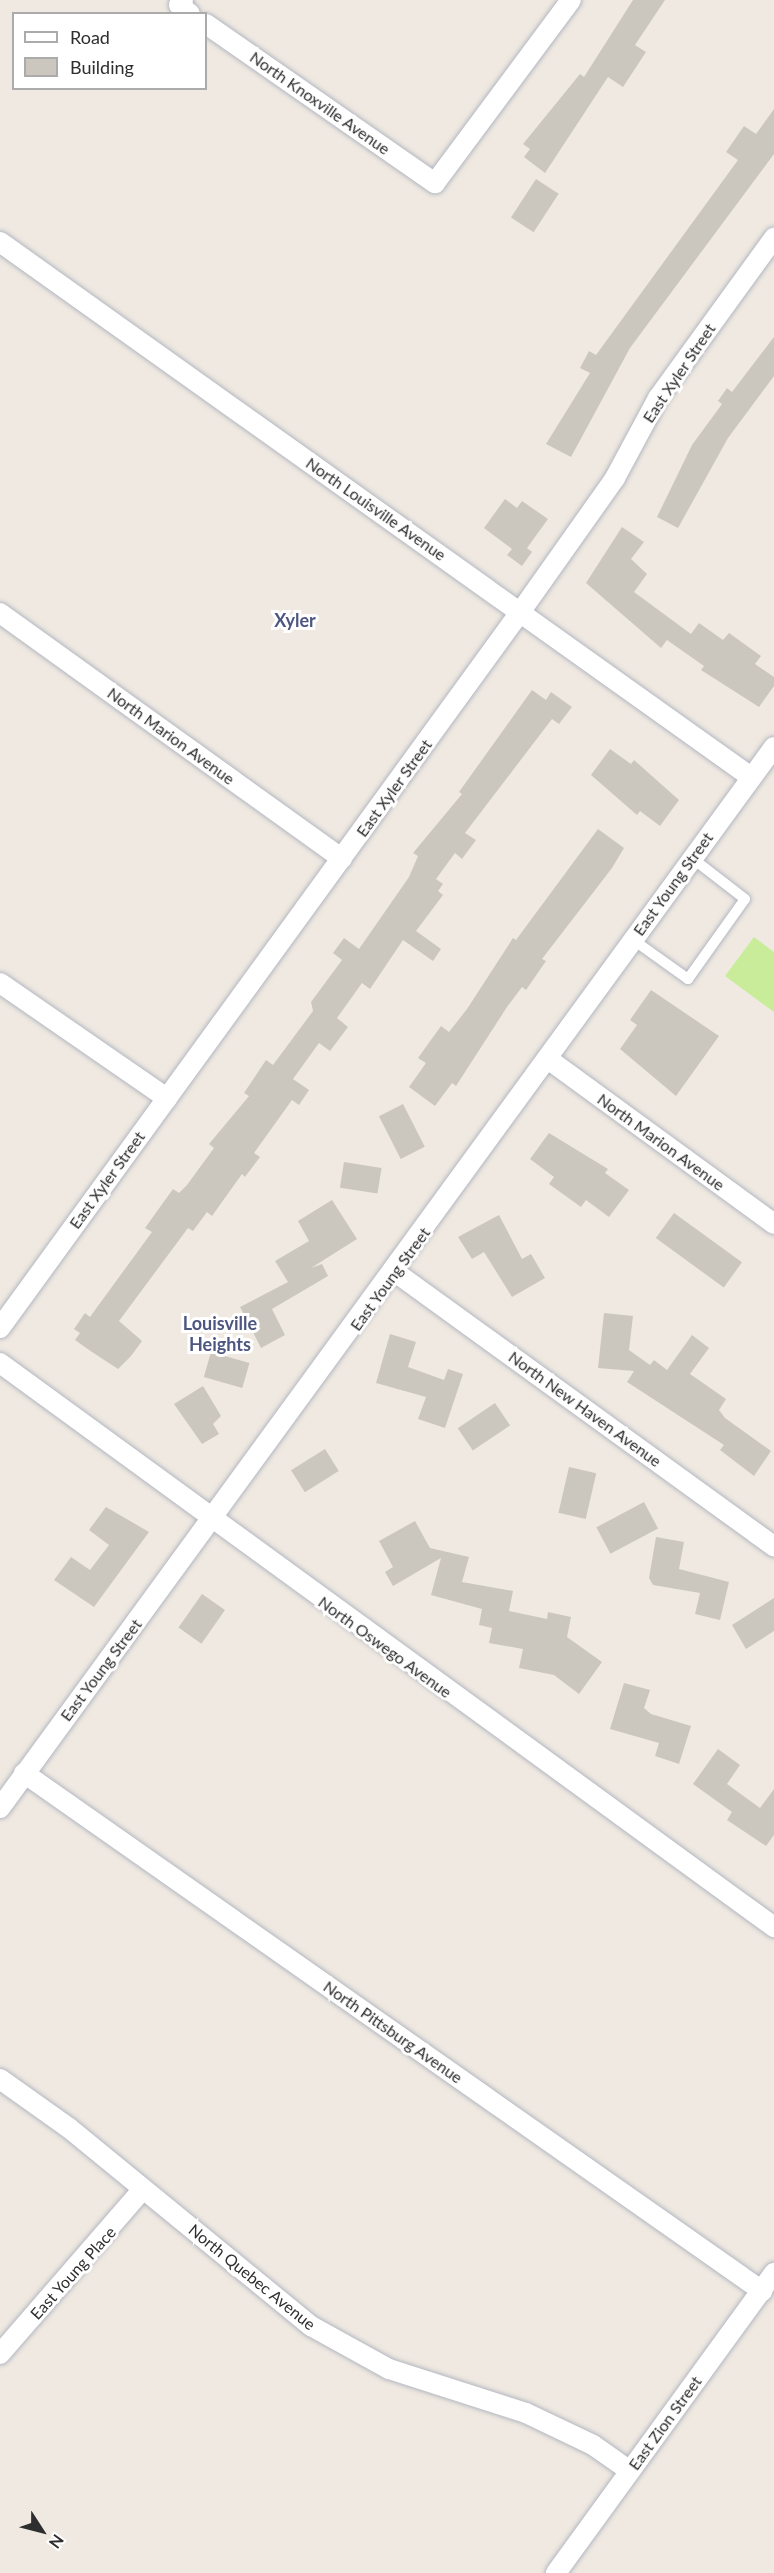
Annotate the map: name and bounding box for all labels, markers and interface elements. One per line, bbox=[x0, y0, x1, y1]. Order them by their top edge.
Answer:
legend bbox=[12, 12, 207, 90]
text: Road bbox=[70, 26, 110, 48]
street label: North Knoxville Avenue bbox=[246, 47, 394, 159]
text: Building bbox=[70, 56, 134, 78]
street label: East Xyler Street bbox=[639, 320, 719, 426]
street label: North Louisville Avenue bbox=[302, 453, 450, 565]
district label: Xyler bbox=[274, 609, 316, 631]
street label: North Marion Avenue bbox=[103, 683, 239, 789]
street label: East Xyler Street bbox=[352, 735, 436, 841]
street label: East Young Street bbox=[629, 828, 717, 940]
street label: North Marion Avenue bbox=[593, 1089, 729, 1195]
street label: East Xyler Street bbox=[65, 1127, 149, 1233]
street label: East Young Street bbox=[346, 1223, 434, 1335]
district label: Louisville Heights bbox=[183, 1313, 257, 1356]
street label: North New Haven Avenue bbox=[505, 1347, 665, 1471]
street label: North Oswego Avenue bbox=[314, 1592, 456, 1702]
street label: East Young Street bbox=[56, 1615, 146, 1725]
street label: North Pittsburg Avenue bbox=[320, 1977, 466, 2087]
street label: North Quebec Avenue bbox=[185, 2220, 319, 2334]
street label: East Young Place bbox=[26, 2222, 120, 2324]
street label: East Zion Street bbox=[624, 2372, 706, 2474]
north arrow bbox=[12, 2501, 72, 2561]
text: N bbox=[46, 2531, 68, 2552]

